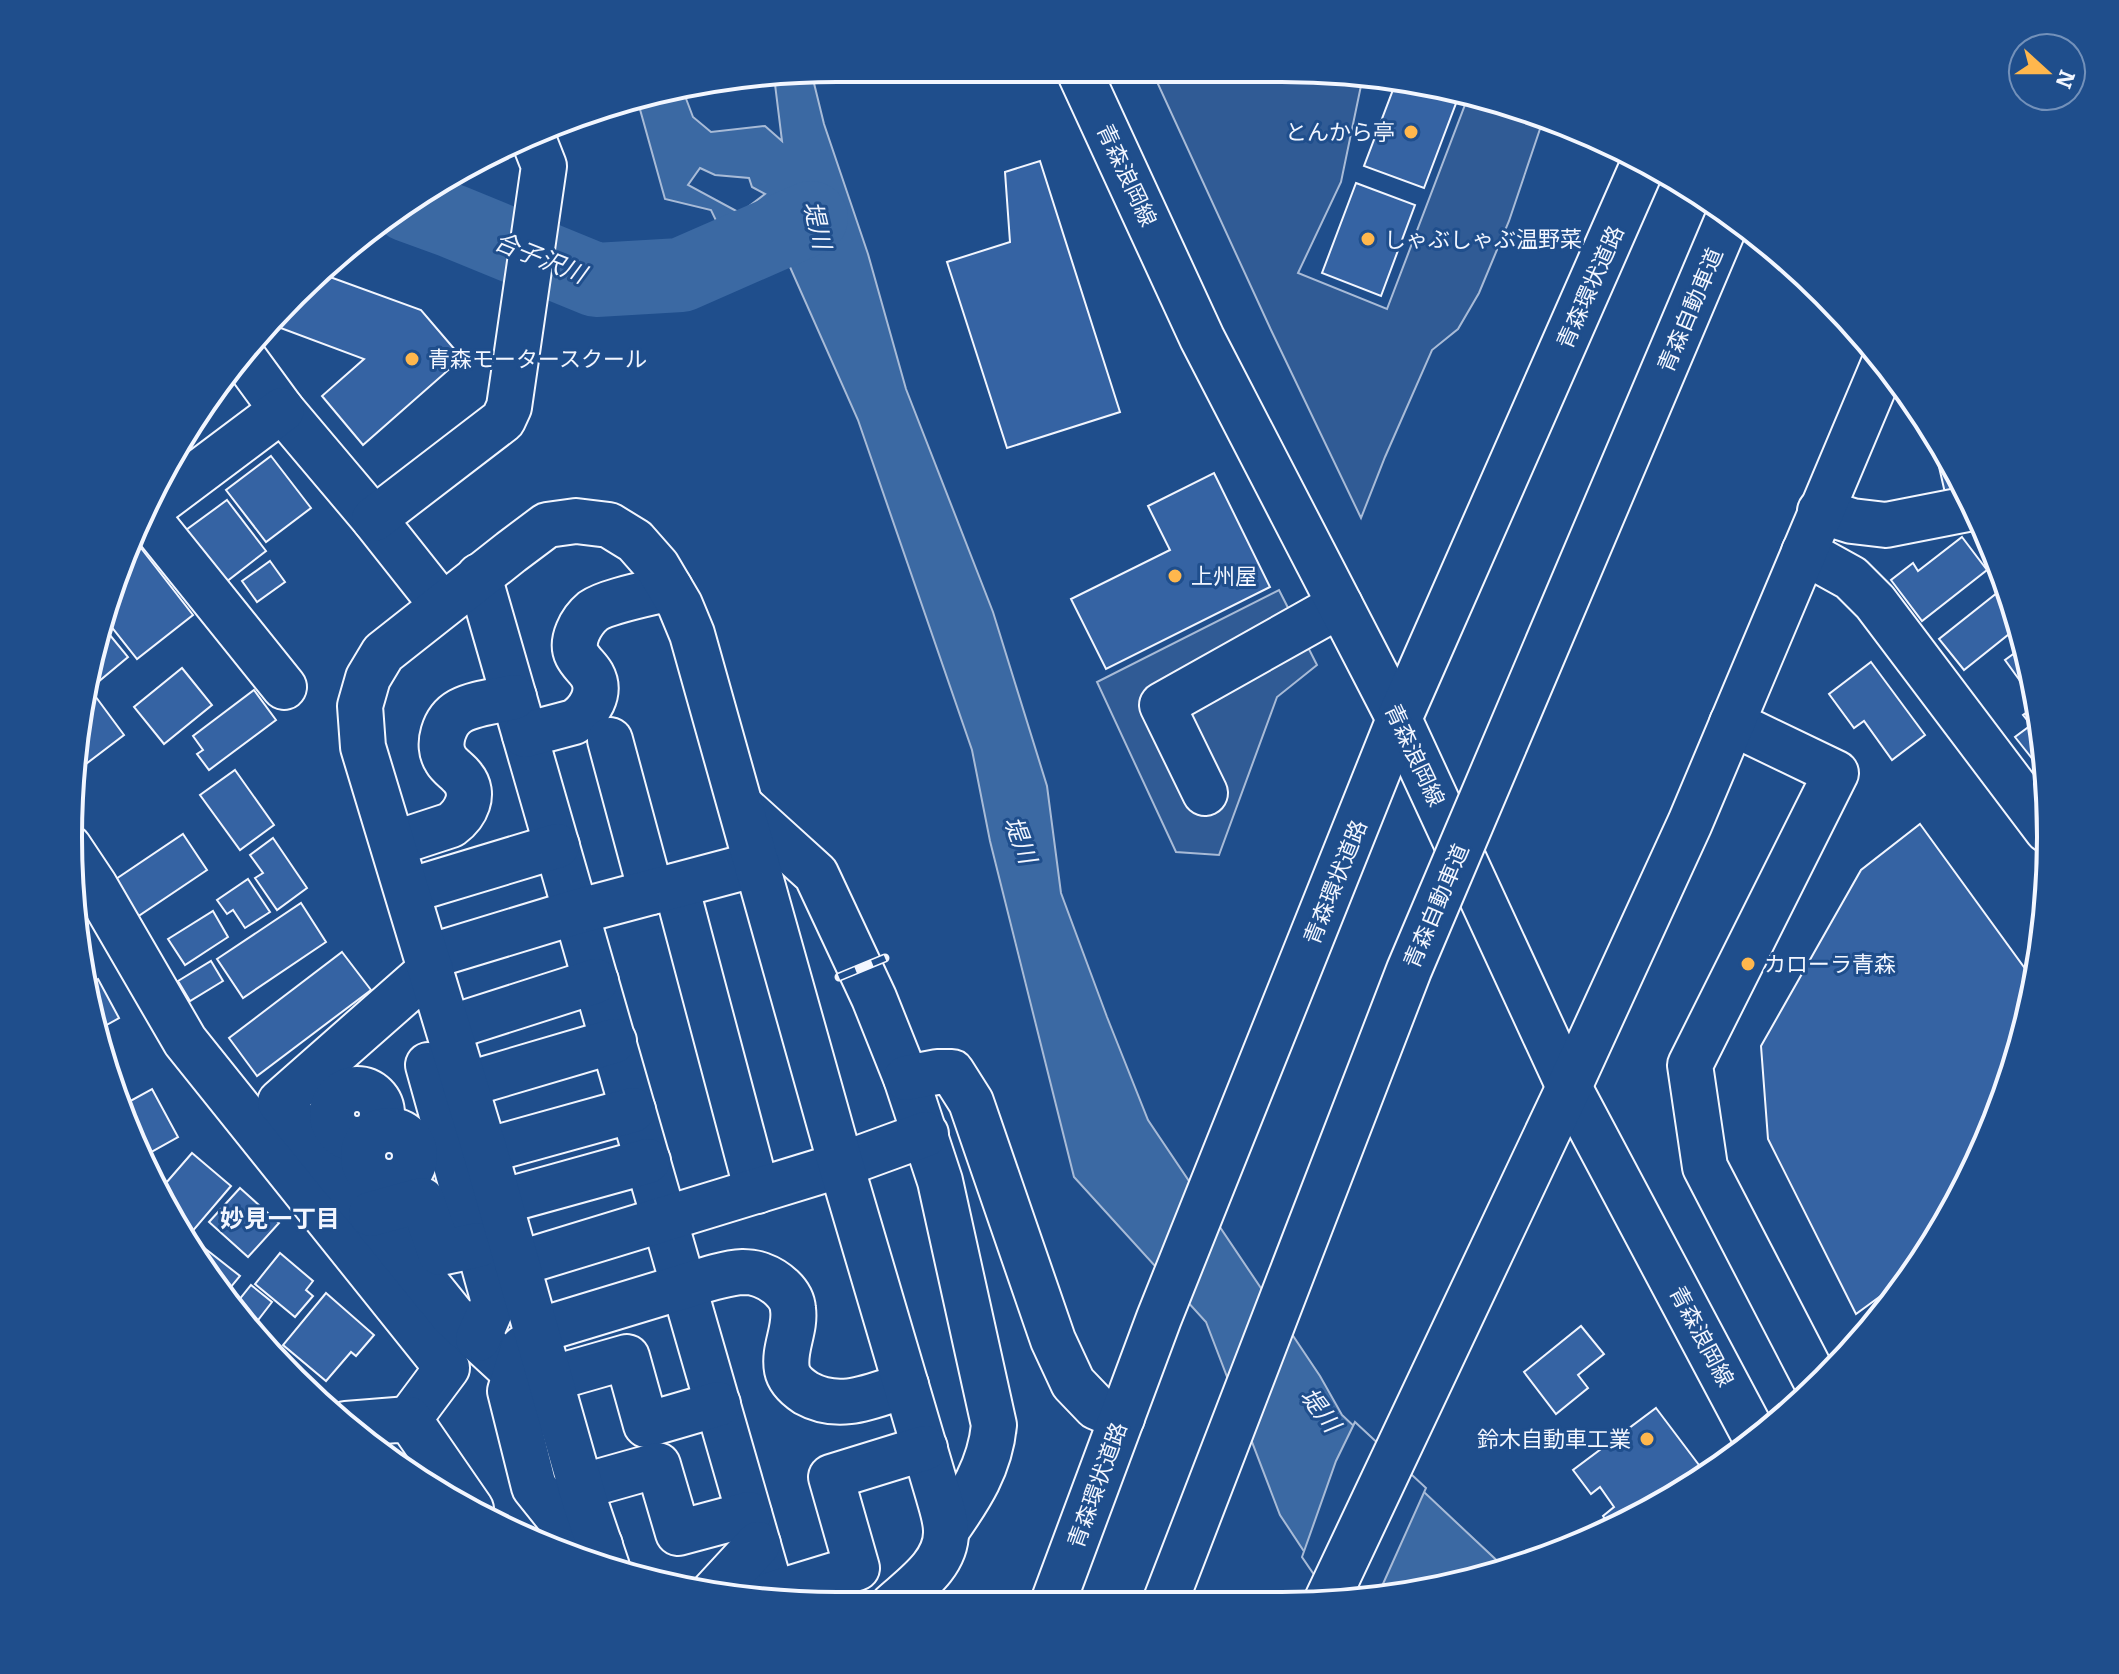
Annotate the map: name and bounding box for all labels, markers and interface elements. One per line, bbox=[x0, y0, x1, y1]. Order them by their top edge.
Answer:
north arrow bbox=[2007, 32, 2087, 112]
text: N bbox=[2050, 66, 2081, 92]
place label: とんから亭 bbox=[1285, 119, 1395, 146]
street label: 青森浪岡線 bbox=[1091, 120, 1162, 231]
marker: とんから亭 bbox=[1402, 123, 1420, 141]
water label: 堤川 bbox=[798, 198, 837, 254]
street label: 青森環状道路 bbox=[1551, 221, 1630, 353]
place label: しゃぶしゃぶ温野菜 bbox=[1384, 226, 1582, 253]
water label: 合子沢川 bbox=[490, 227, 593, 290]
marker: しゃぶしゃぶ温野菜 bbox=[1359, 230, 1377, 248]
street label: 青森自動車道 bbox=[1652, 244, 1729, 376]
place label: 青森モータースクール bbox=[428, 346, 647, 373]
marker: 青森モータースクール bbox=[403, 350, 421, 368]
place label: 上州屋 bbox=[1191, 563, 1257, 590]
marker: 上州屋 bbox=[1166, 567, 1184, 585]
street label: 青森浪岡線 bbox=[1379, 700, 1450, 811]
water label: 堤川 bbox=[998, 813, 1043, 870]
street label: 青森環状道路 bbox=[1298, 816, 1373, 948]
street label: 青森自動車道 bbox=[1398, 840, 1475, 972]
place label: カローラ青森 bbox=[1764, 951, 1896, 978]
marker: カローラ青森 bbox=[1739, 955, 1757, 973]
district label: 妙見一丁目 bbox=[220, 1205, 340, 1233]
street label: 青森浪岡線 bbox=[1664, 1281, 1739, 1391]
water label: 堤川 bbox=[1294, 1382, 1347, 1440]
street label: 青森環状道路 bbox=[1062, 1419, 1133, 1552]
place label: 鈴木自動車工業 bbox=[1477, 1426, 1631, 1453]
marker: 鈴木自動車工業 bbox=[1638, 1430, 1656, 1448]

